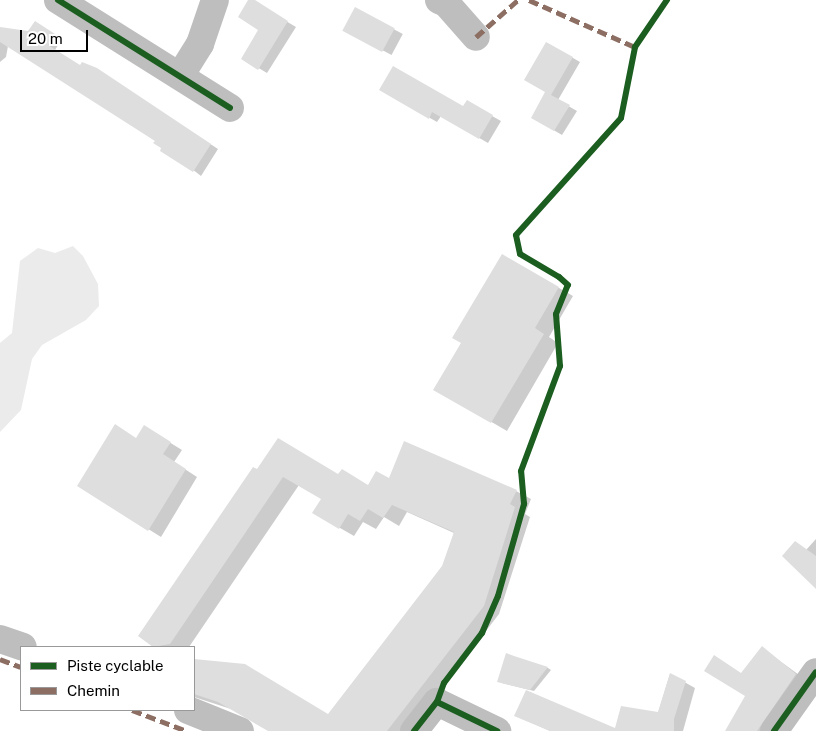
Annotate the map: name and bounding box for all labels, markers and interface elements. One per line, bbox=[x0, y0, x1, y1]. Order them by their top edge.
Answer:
scale bar bbox=[22, 20, 90, 52]
text: 20 m bbox=[28, 30, 63, 47]
legend bbox=[20, 646, 195, 711]
text: Piste cyclable bbox=[67, 657, 164, 674]
text: Chemin bbox=[67, 682, 120, 699]

